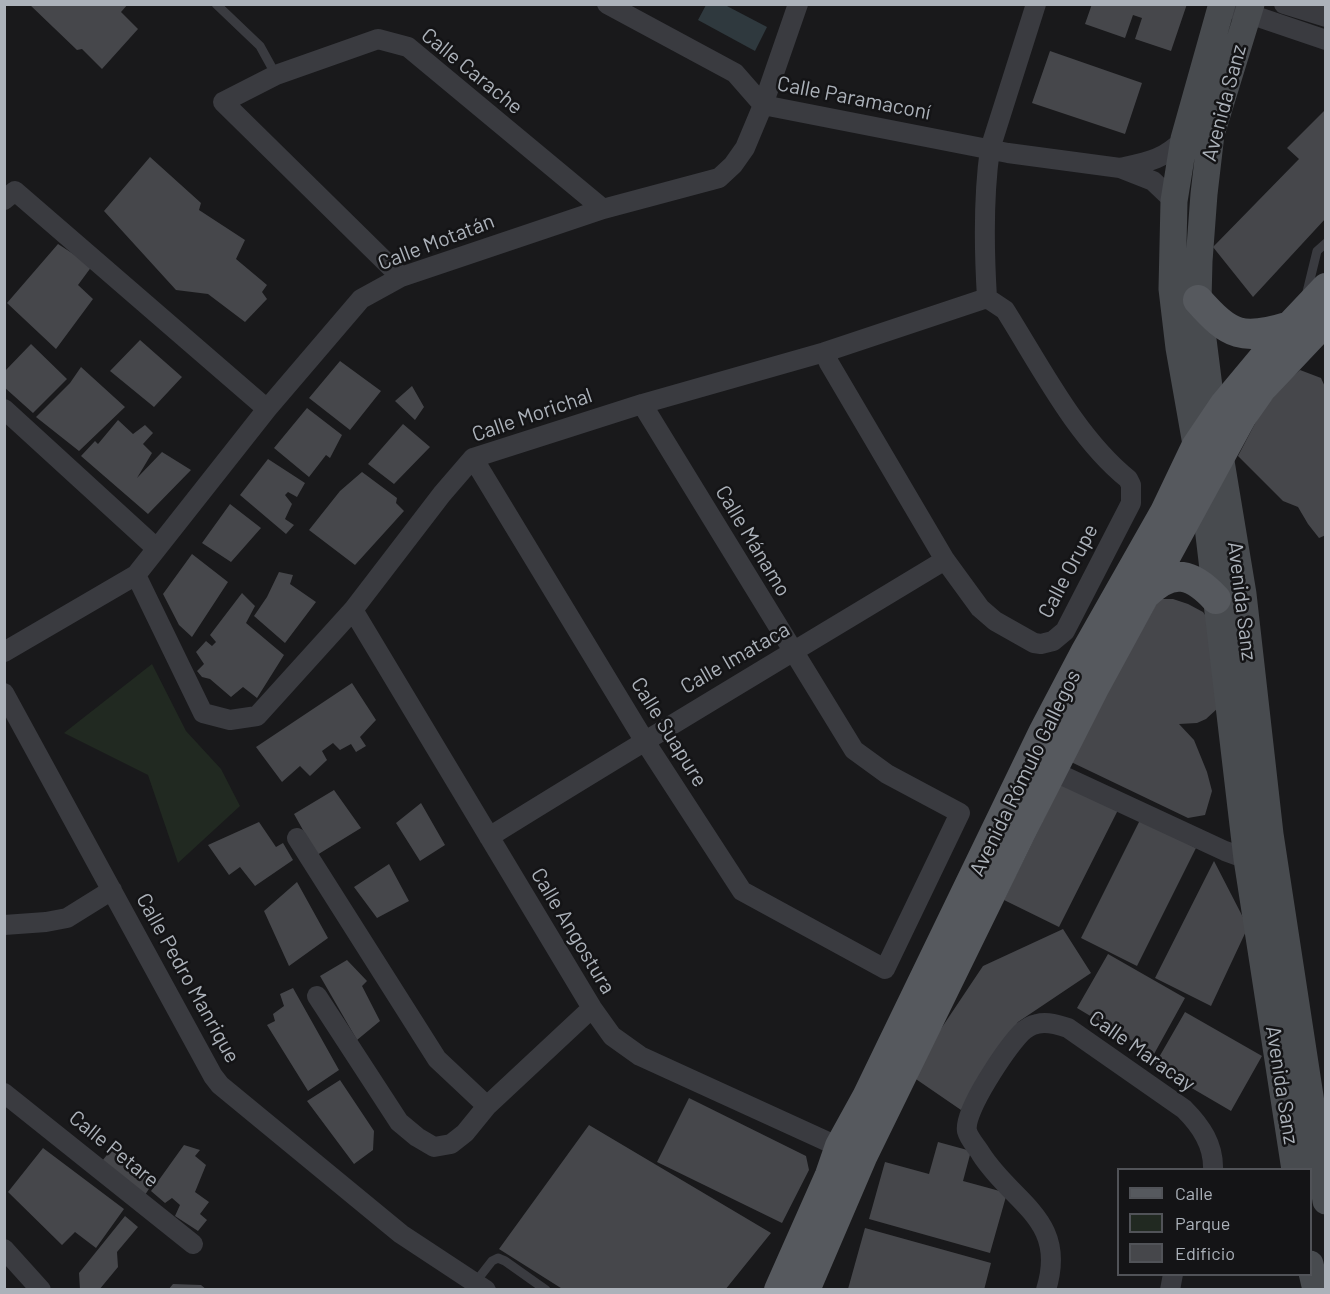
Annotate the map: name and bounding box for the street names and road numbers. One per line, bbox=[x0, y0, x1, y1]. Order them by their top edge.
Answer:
street label: Calle Carache bbox=[416, 22, 528, 120]
street label: Avenida Sanz bbox=[1196, 42, 1252, 164]
street label: Calle Paramaconí bbox=[775, 71, 933, 125]
street label: Calle Motatán bbox=[374, 208, 498, 276]
street label: Calle Morichal bbox=[468, 383, 596, 447]
street label: Calle Mánamo bbox=[710, 481, 796, 601]
street label: Calle Orupe bbox=[1033, 520, 1103, 622]
street label: Avenida Sanz bbox=[1222, 540, 1262, 662]
street label: Calle Imataca bbox=[676, 617, 794, 699]
street label: Avenida Rómulo Gallegos bbox=[964, 666, 1086, 880]
street label: Calle Suapure bbox=[625, 673, 713, 791]
street label: Calle Angostura bbox=[526, 863, 620, 999]
street label: Calle Pedro Manrique bbox=[131, 889, 245, 1067]
street label: Calle Maracay bbox=[1084, 1005, 1200, 1097]
street label: Avenida Sanz bbox=[1260, 1024, 1304, 1146]
street label: Calle Petare bbox=[64, 1105, 164, 1193]

